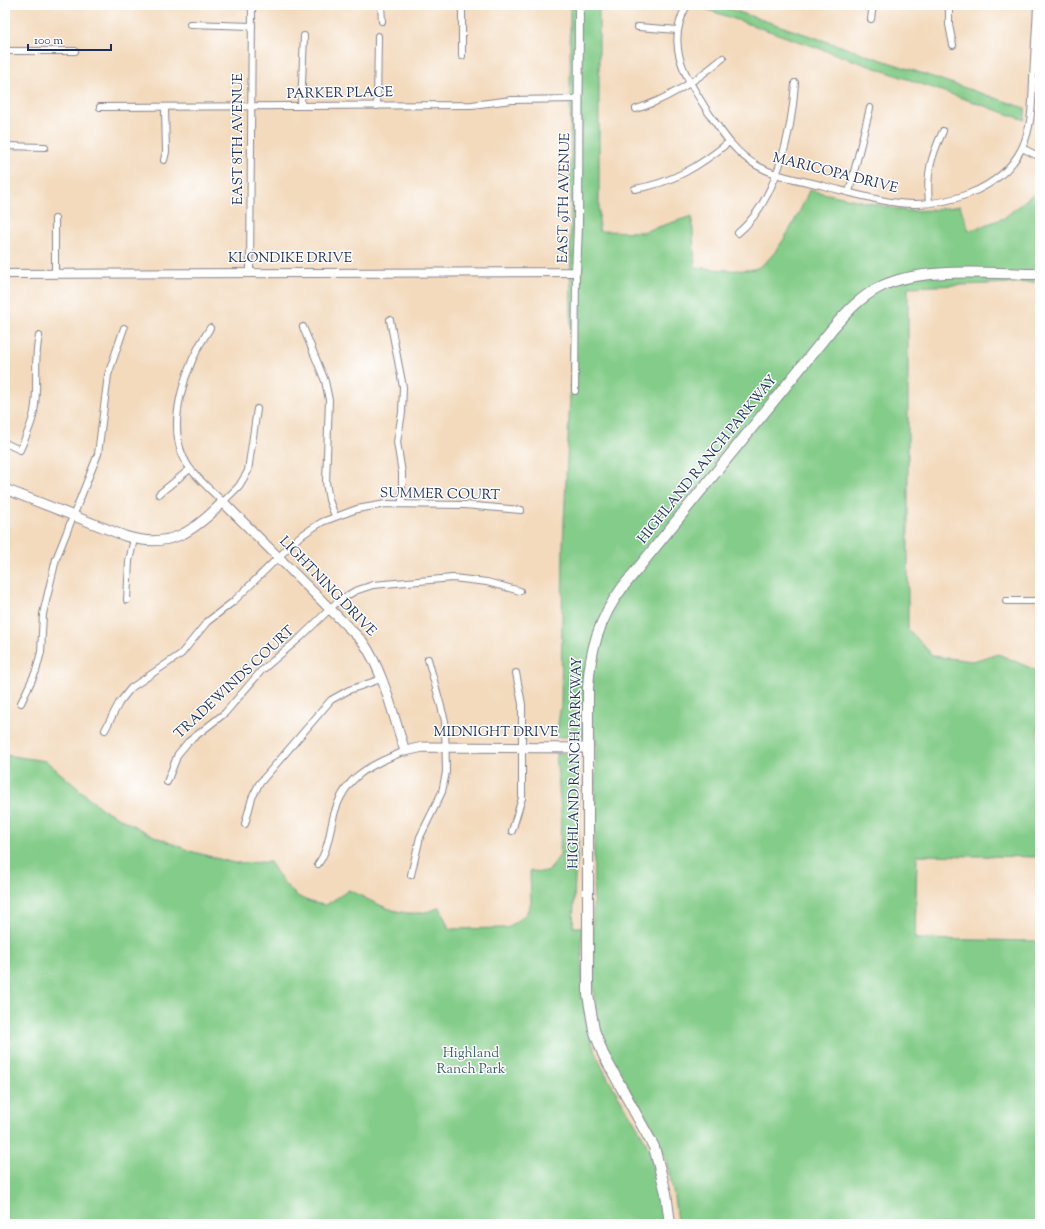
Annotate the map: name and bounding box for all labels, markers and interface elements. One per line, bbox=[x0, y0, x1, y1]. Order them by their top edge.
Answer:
scale bar bbox=[28, 26, 111, 52]
text: 100 m bbox=[34, 32, 63, 50]
street label: EAST 8TH AVENUE bbox=[229, 73, 249, 205]
street label: PARKER PLACE bbox=[287, 83, 394, 105]
street label: EAST 9TH AVENUE bbox=[554, 132, 576, 263]
street label: MARICOPA DRIVE bbox=[770, 149, 900, 199]
street label: KLONDIKE DRIVE bbox=[228, 249, 353, 269]
street label: HIGHLAND RANCH PARKWAY bbox=[634, 371, 782, 549]
street label: SUMMER COURT bbox=[380, 484, 500, 506]
street label: LIGHTNING DRIVE bbox=[274, 532, 381, 642]
street label: TRADEWINDS COURT bbox=[170, 622, 300, 744]
street label: HIGHLAND RANCH PARKWAY bbox=[564, 657, 588, 869]
street label: MIDNIGHT DRIVE bbox=[434, 723, 559, 743]
park label: Highland Ranch Park bbox=[437, 1044, 506, 1080]

